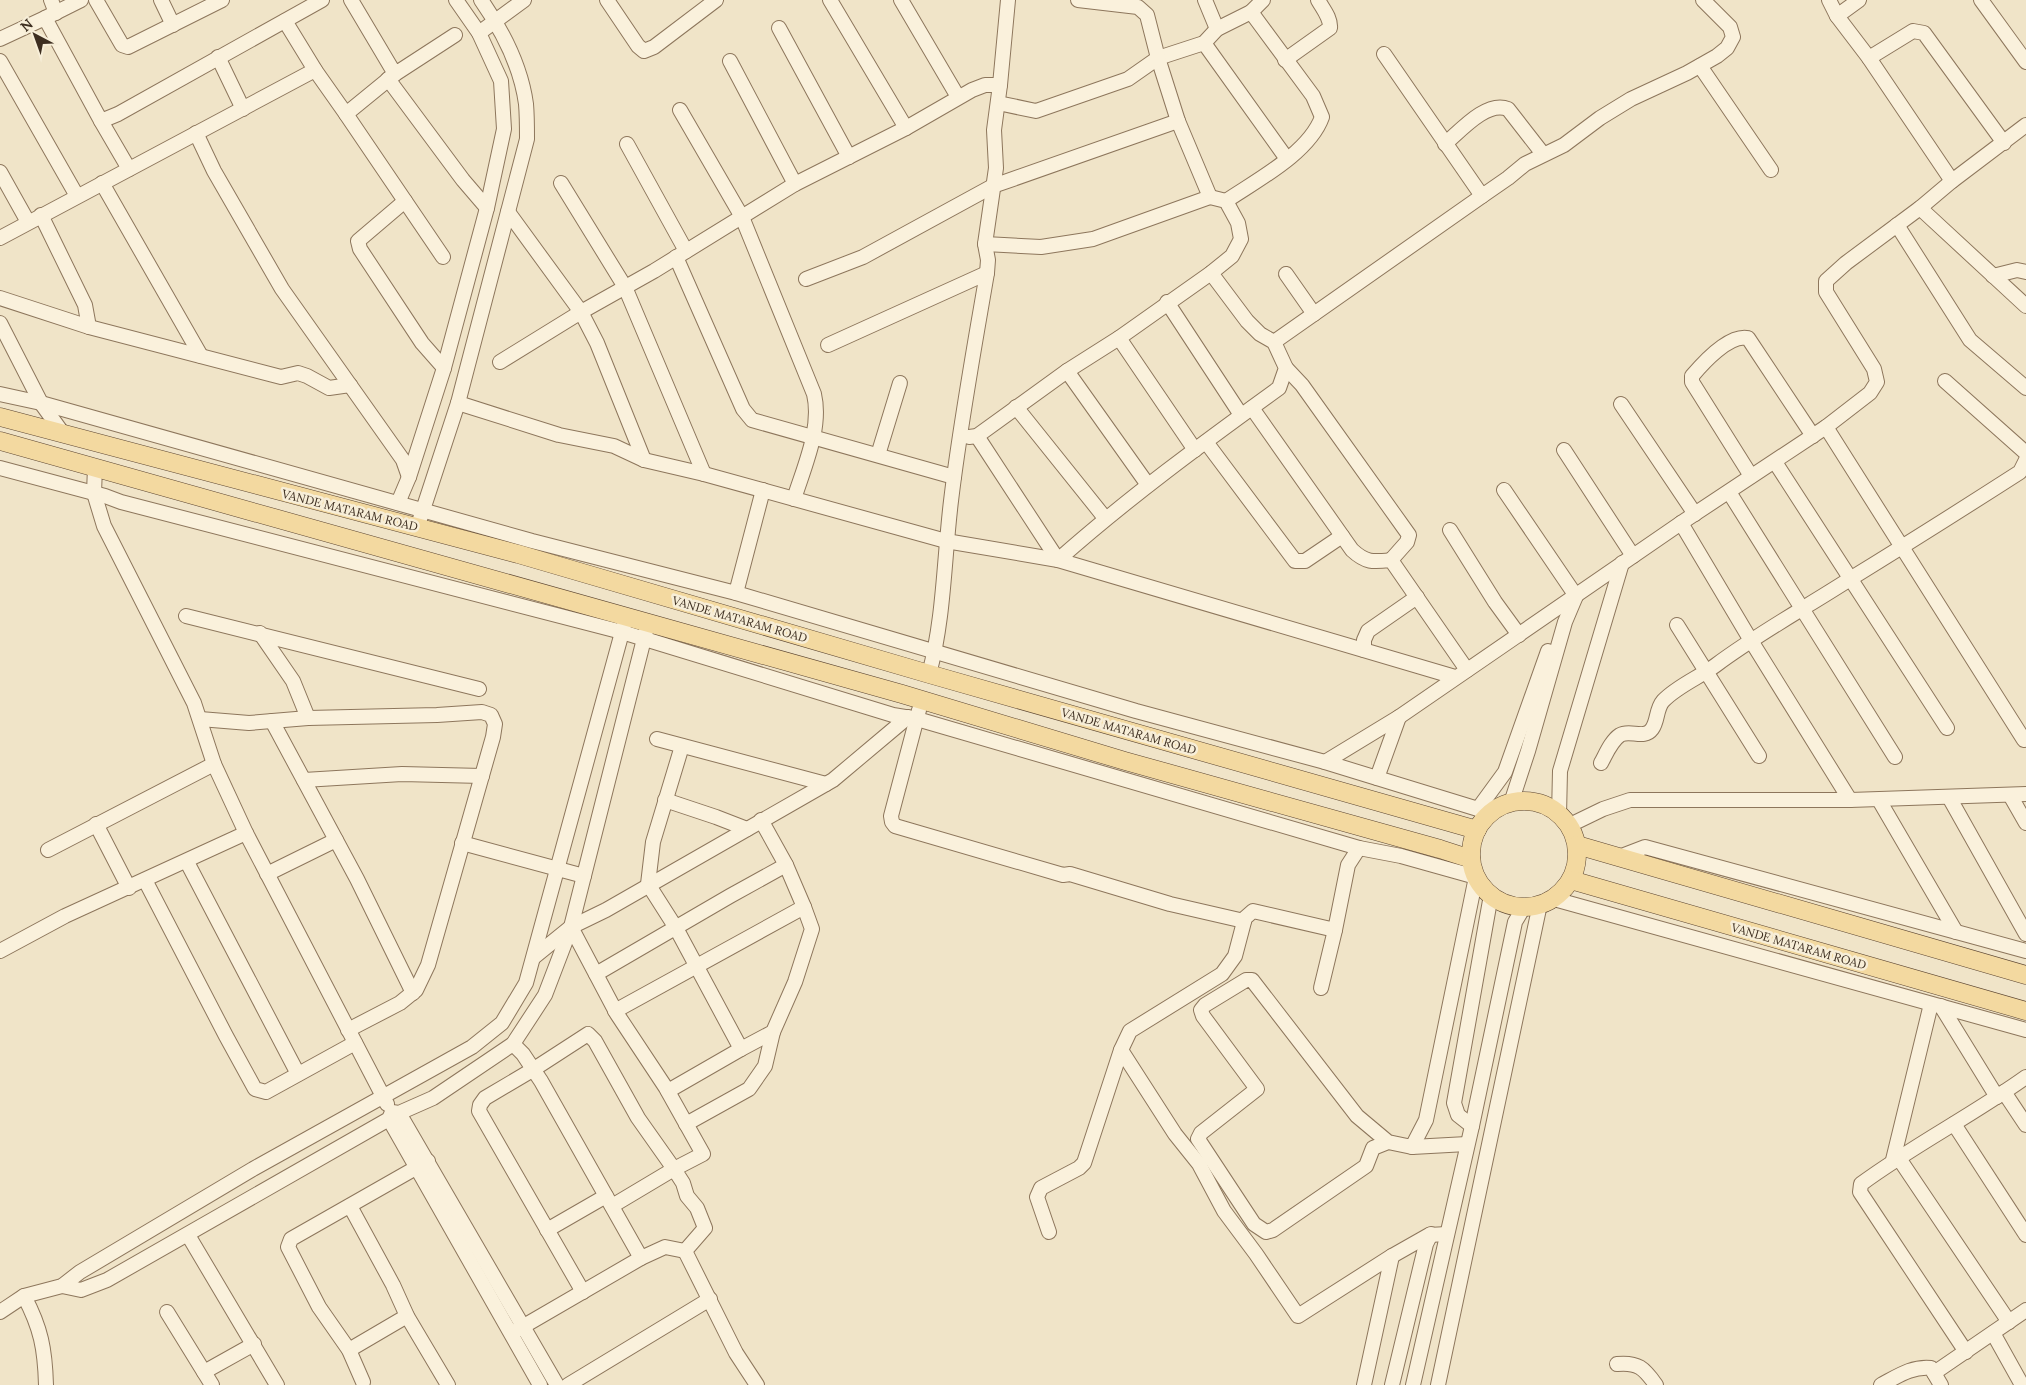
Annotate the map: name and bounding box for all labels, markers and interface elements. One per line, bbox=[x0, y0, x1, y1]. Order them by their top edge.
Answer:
north arrow bbox=[10, 10, 60, 60]
text: N bbox=[16, 15, 37, 36]
street label: VANDE MATARAM ROAD bbox=[279, 486, 420, 534]
street label: VANDE MATARAM ROAD bbox=[670, 592, 809, 645]
street label: VANDE MATARAM ROAD bbox=[1059, 704, 1198, 757]
street label: VANDE MATARAM ROAD bbox=[1729, 919, 1868, 972]

